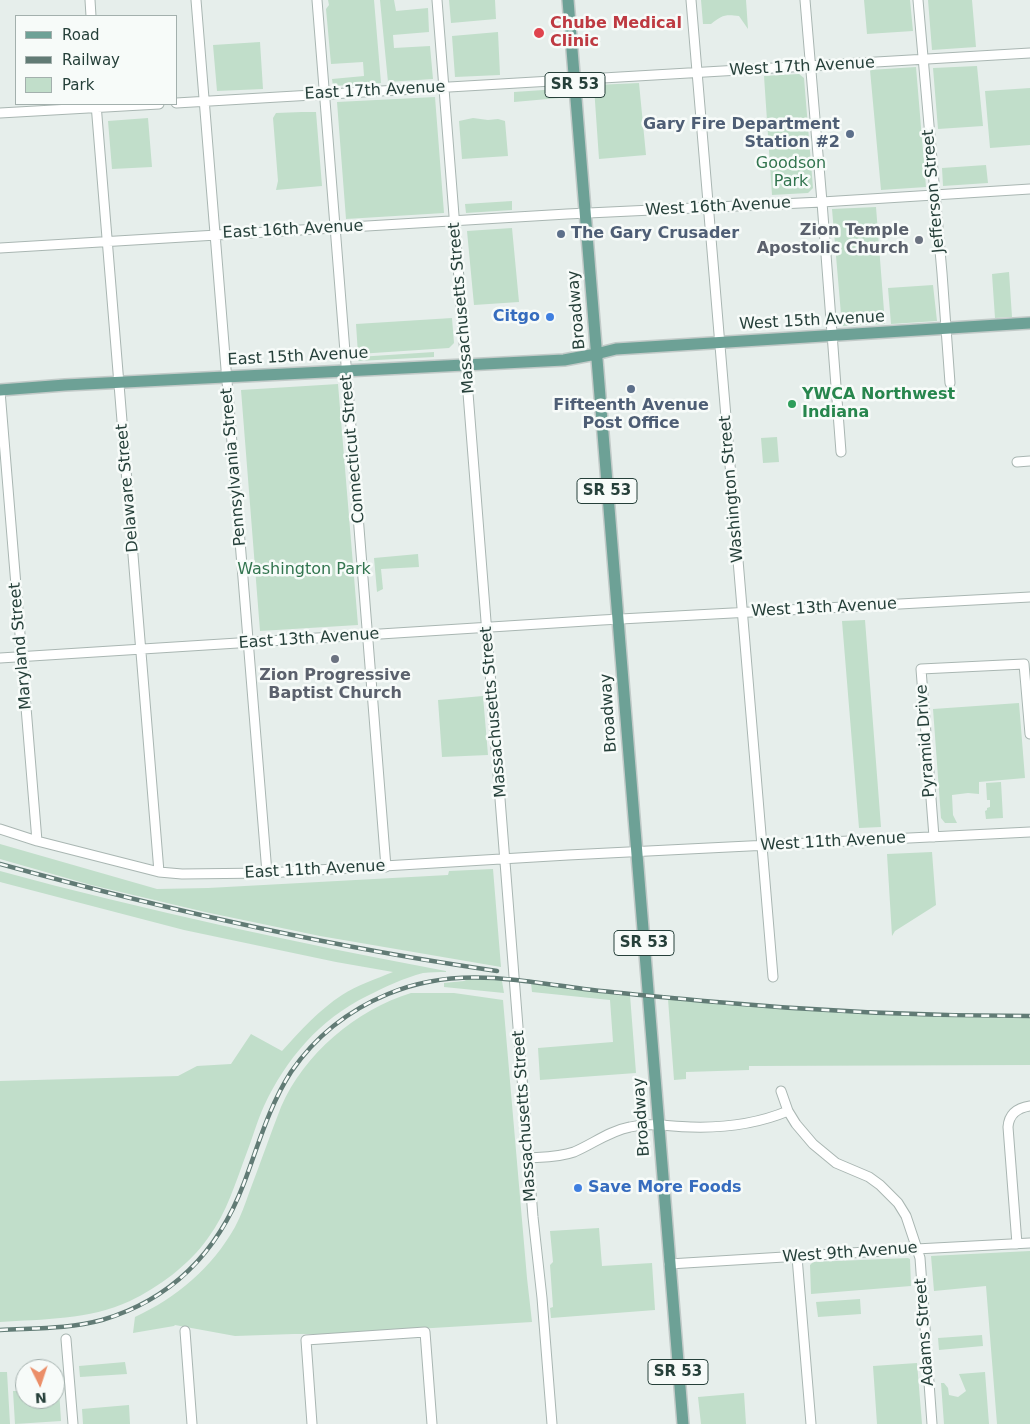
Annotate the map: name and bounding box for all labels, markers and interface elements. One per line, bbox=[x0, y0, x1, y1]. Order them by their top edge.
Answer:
place label: Chube Medical Clinic bbox=[550, 14, 682, 52]
legend bbox=[15, 15, 178, 105]
text: Road bbox=[62, 26, 100, 44]
marker: Chube Medical Clinic bbox=[532, 26, 546, 40]
text: Railway bbox=[62, 51, 120, 69]
street label: West 17th Avenue bbox=[729, 54, 875, 80]
road number: SR 53 bbox=[545, 72, 605, 98]
text: Park bbox=[62, 76, 94, 94]
street label: East 17th Avenue bbox=[304, 78, 446, 104]
place label: Gary Fire Department Station #2 bbox=[643, 115, 840, 153]
marker: Gary Fire Department Station #2 bbox=[844, 128, 856, 140]
street label: Jefferson Street bbox=[919, 128, 949, 254]
park label: Goodson Park bbox=[756, 154, 826, 192]
street label: West 16th Avenue bbox=[645, 194, 791, 220]
street label: East 16th Avenue bbox=[222, 217, 364, 243]
place label: Zion Temple Apostolic Church bbox=[757, 221, 909, 259]
street label: Massachusetts Street bbox=[445, 222, 479, 394]
place label: The Gary Crusader bbox=[571, 224, 739, 244]
marker: The Gary Crusader bbox=[555, 228, 567, 240]
marker: Zion Temple Apostolic Church bbox=[913, 234, 925, 246]
street label: Broadway bbox=[564, 270, 590, 350]
place label: Citgo bbox=[493, 307, 540, 327]
street label: West 15th Avenue bbox=[739, 308, 885, 334]
marker: Citgo bbox=[544, 311, 556, 323]
street label: East 15th Avenue bbox=[227, 344, 369, 370]
street label: Connecticut Street bbox=[337, 374, 369, 524]
marker: Fifteenth Avenue Post Office bbox=[625, 383, 637, 395]
place label: YWCA Northwest Indiana bbox=[802, 385, 955, 423]
street label: Pennsylvania Street bbox=[218, 387, 250, 547]
place label: Fifteenth Avenue Post Office bbox=[553, 396, 709, 434]
marker: YWCA Northwest Indiana bbox=[786, 398, 798, 410]
street label: Washington Street bbox=[716, 415, 748, 563]
street label: Delaware Street bbox=[113, 423, 143, 553]
road number: SR 53 bbox=[577, 478, 637, 504]
park label: Washington Park bbox=[237, 560, 371, 580]
street label: Maryland Street bbox=[6, 581, 36, 711]
street label: West 13th Avenue bbox=[751, 595, 897, 621]
street label: East 13th Avenue bbox=[238, 625, 380, 653]
street label: Massachusetts Street bbox=[477, 626, 511, 798]
marker: Zion Progressive Baptist Church bbox=[329, 653, 341, 665]
place label: Zion Progressive Baptist Church bbox=[259, 666, 411, 704]
street label: Broadway bbox=[597, 673, 621, 753]
street label: Pyramid Drive bbox=[912, 684, 940, 798]
street label: West 11th Avenue bbox=[760, 829, 906, 855]
street label: East 11th Avenue bbox=[244, 857, 386, 883]
road number: SR 53 bbox=[614, 930, 674, 956]
street label: Massachusetts Street bbox=[509, 1030, 541, 1202]
street label: Broadway bbox=[630, 1077, 654, 1157]
place label: Save More Foods bbox=[588, 1178, 742, 1198]
marker: Save More Foods bbox=[572, 1182, 584, 1194]
street label: West 9th Avenue bbox=[782, 1239, 918, 1267]
street label: Adams Street bbox=[912, 1277, 938, 1387]
north arrow bbox=[15, 1359, 65, 1409]
road number: SR 53 bbox=[648, 1360, 708, 1384]
text: N bbox=[35, 1390, 47, 1406]

